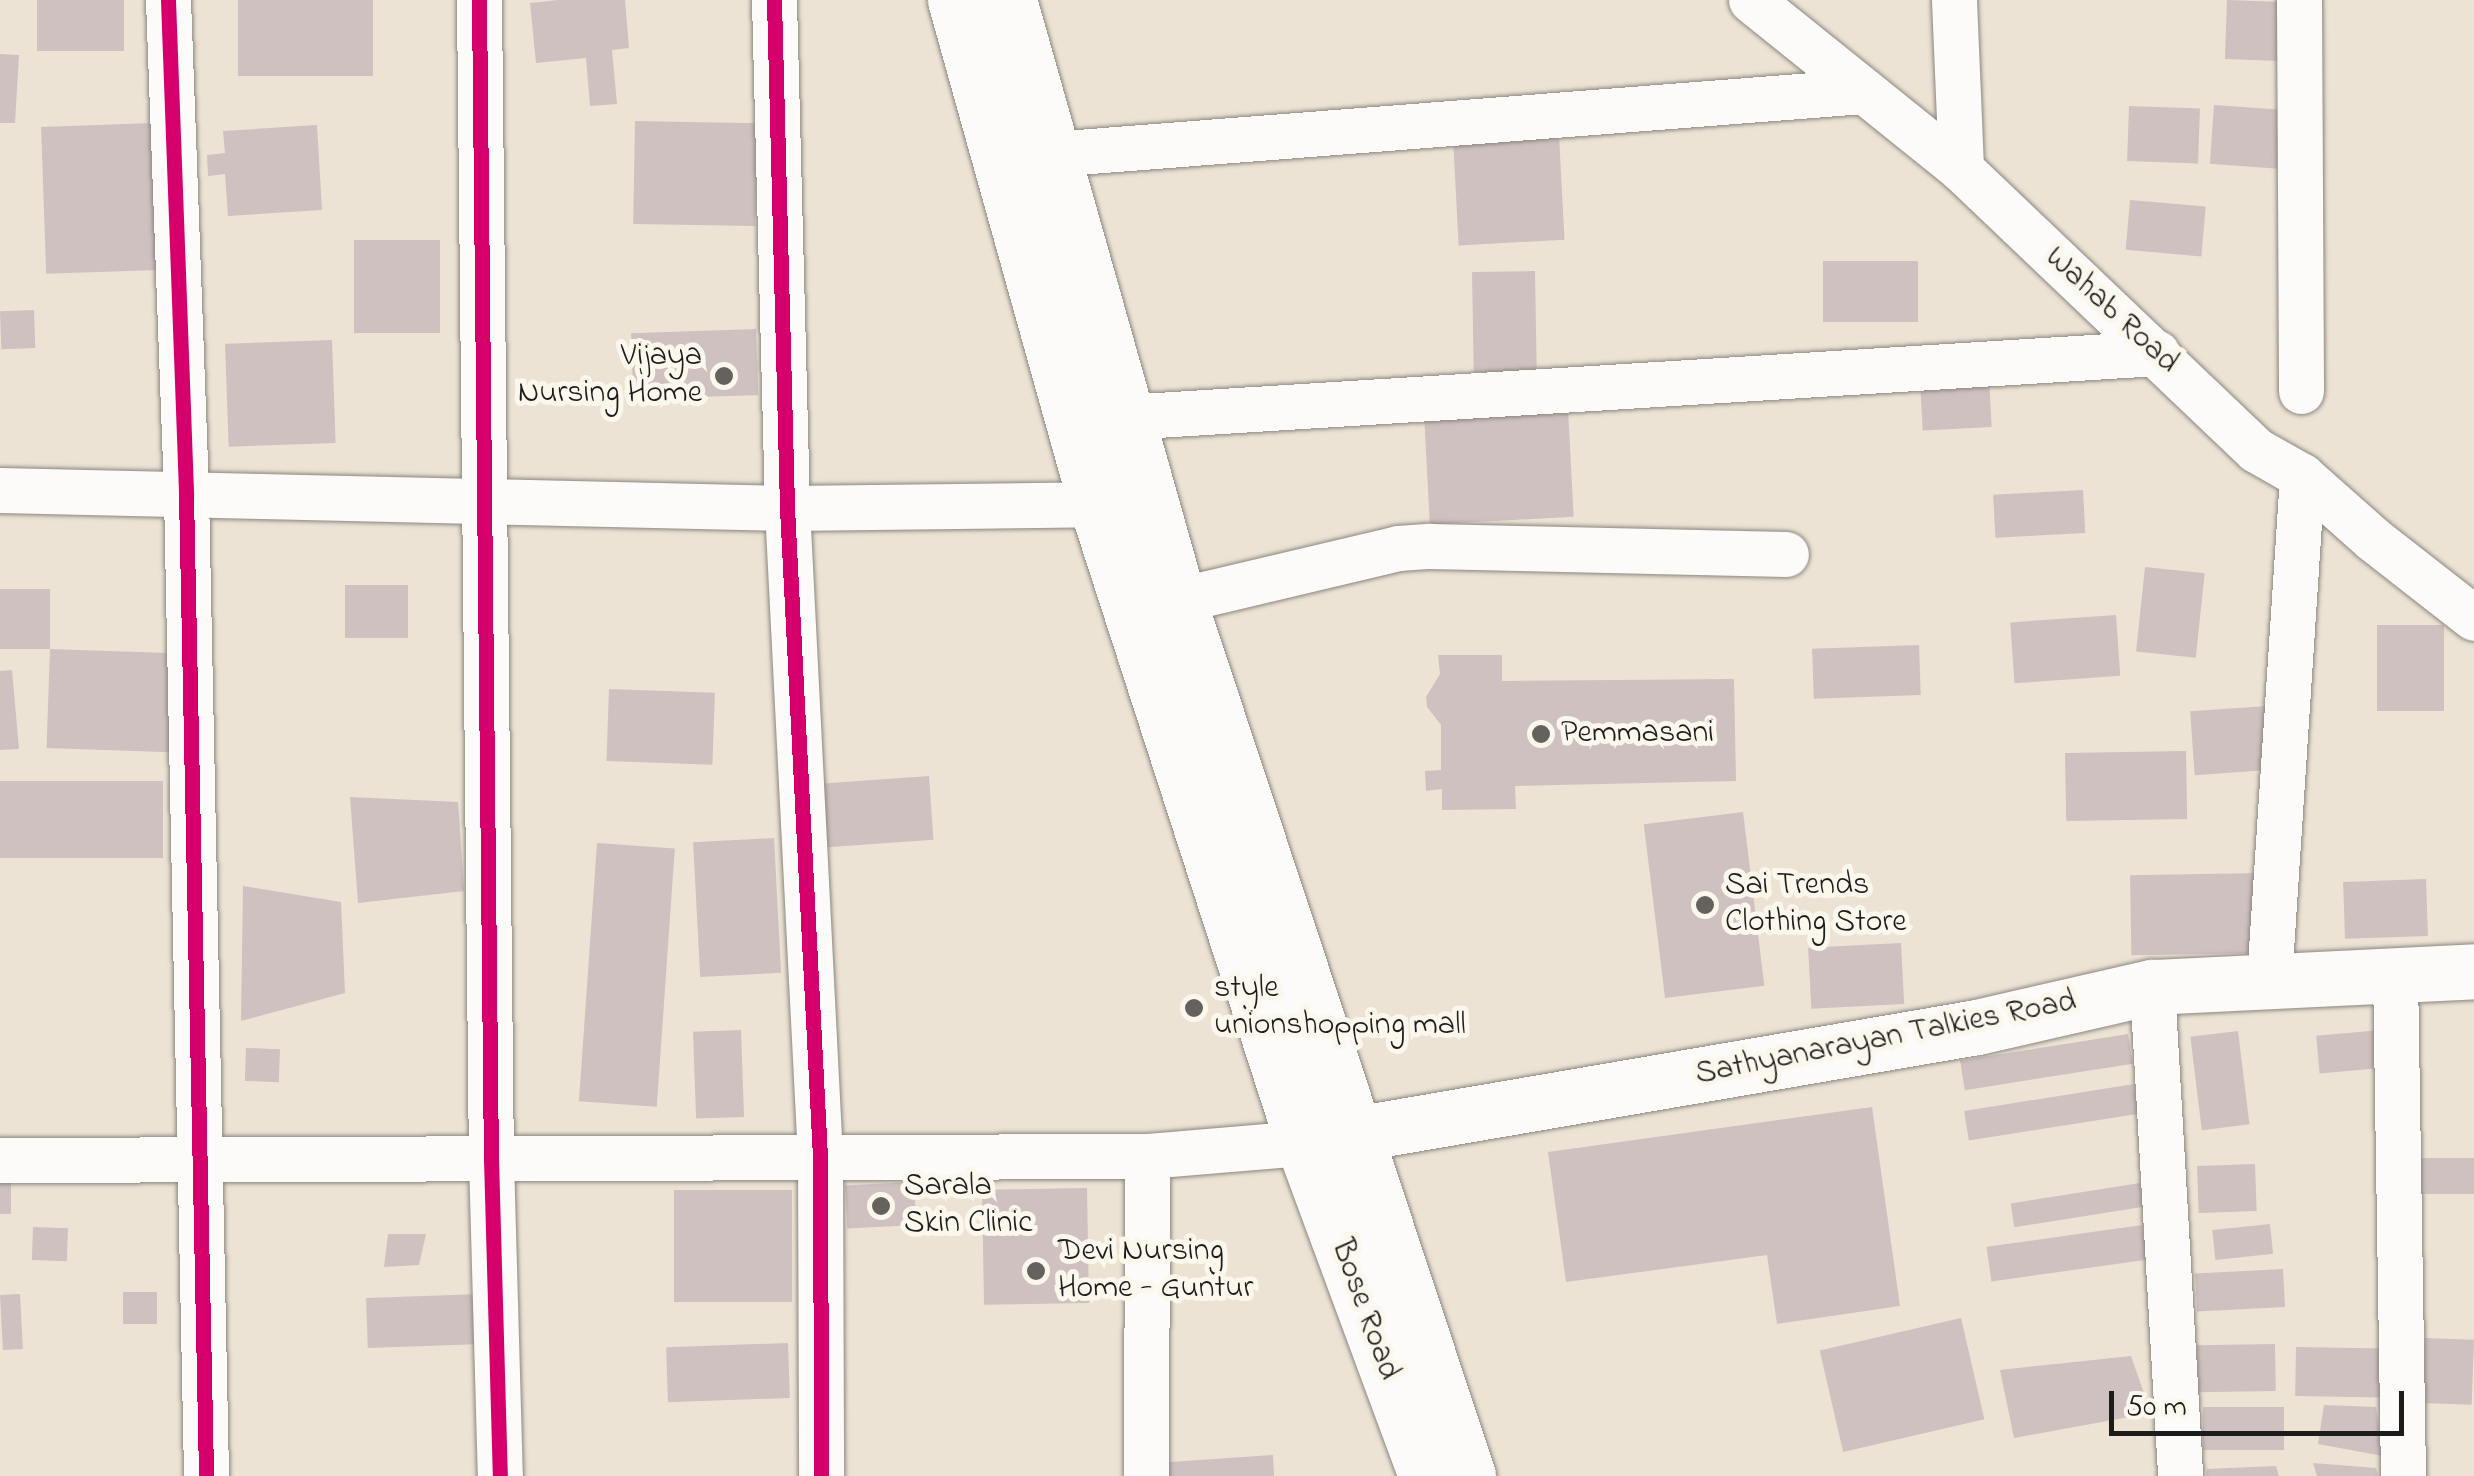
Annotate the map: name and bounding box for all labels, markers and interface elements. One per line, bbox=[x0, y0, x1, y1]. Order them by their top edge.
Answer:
street label: Wahab Road bbox=[2036, 239, 2186, 383]
place label: Vijaya Nursing Home bbox=[518, 339, 702, 414]
marker: Vijaya Nursing Home bbox=[711, 363, 737, 389]
place label: Pemmasani bbox=[1561, 715, 1714, 753]
marker: Pemmasani bbox=[1530, 723, 1552, 745]
place label: Sai Trends Clothing Store bbox=[1725, 868, 1907, 943]
marker: Sai Trends Clothing Store bbox=[1694, 894, 1716, 916]
place label: style unionshopping mall bbox=[1214, 971, 1466, 1046]
street label: Sathyanarayan Talkies Road bbox=[1692, 983, 2080, 1095]
marker: style unionshopping mall bbox=[1183, 997, 1205, 1019]
place label: Sarala Skin Clinic bbox=[904, 1169, 1033, 1244]
marker: Sarala Skin Clinic bbox=[868, 1193, 894, 1219]
place label: Devi Nursing Home - Guntur bbox=[1058, 1234, 1253, 1309]
street label: Bose Road bbox=[1321, 1235, 1407, 1385]
marker: Devi Nursing Home - Guntur bbox=[1023, 1258, 1049, 1284]
scale bar bbox=[2114, 1371, 2409, 1433]
text: 50 m bbox=[2126, 1386, 2187, 1430]

